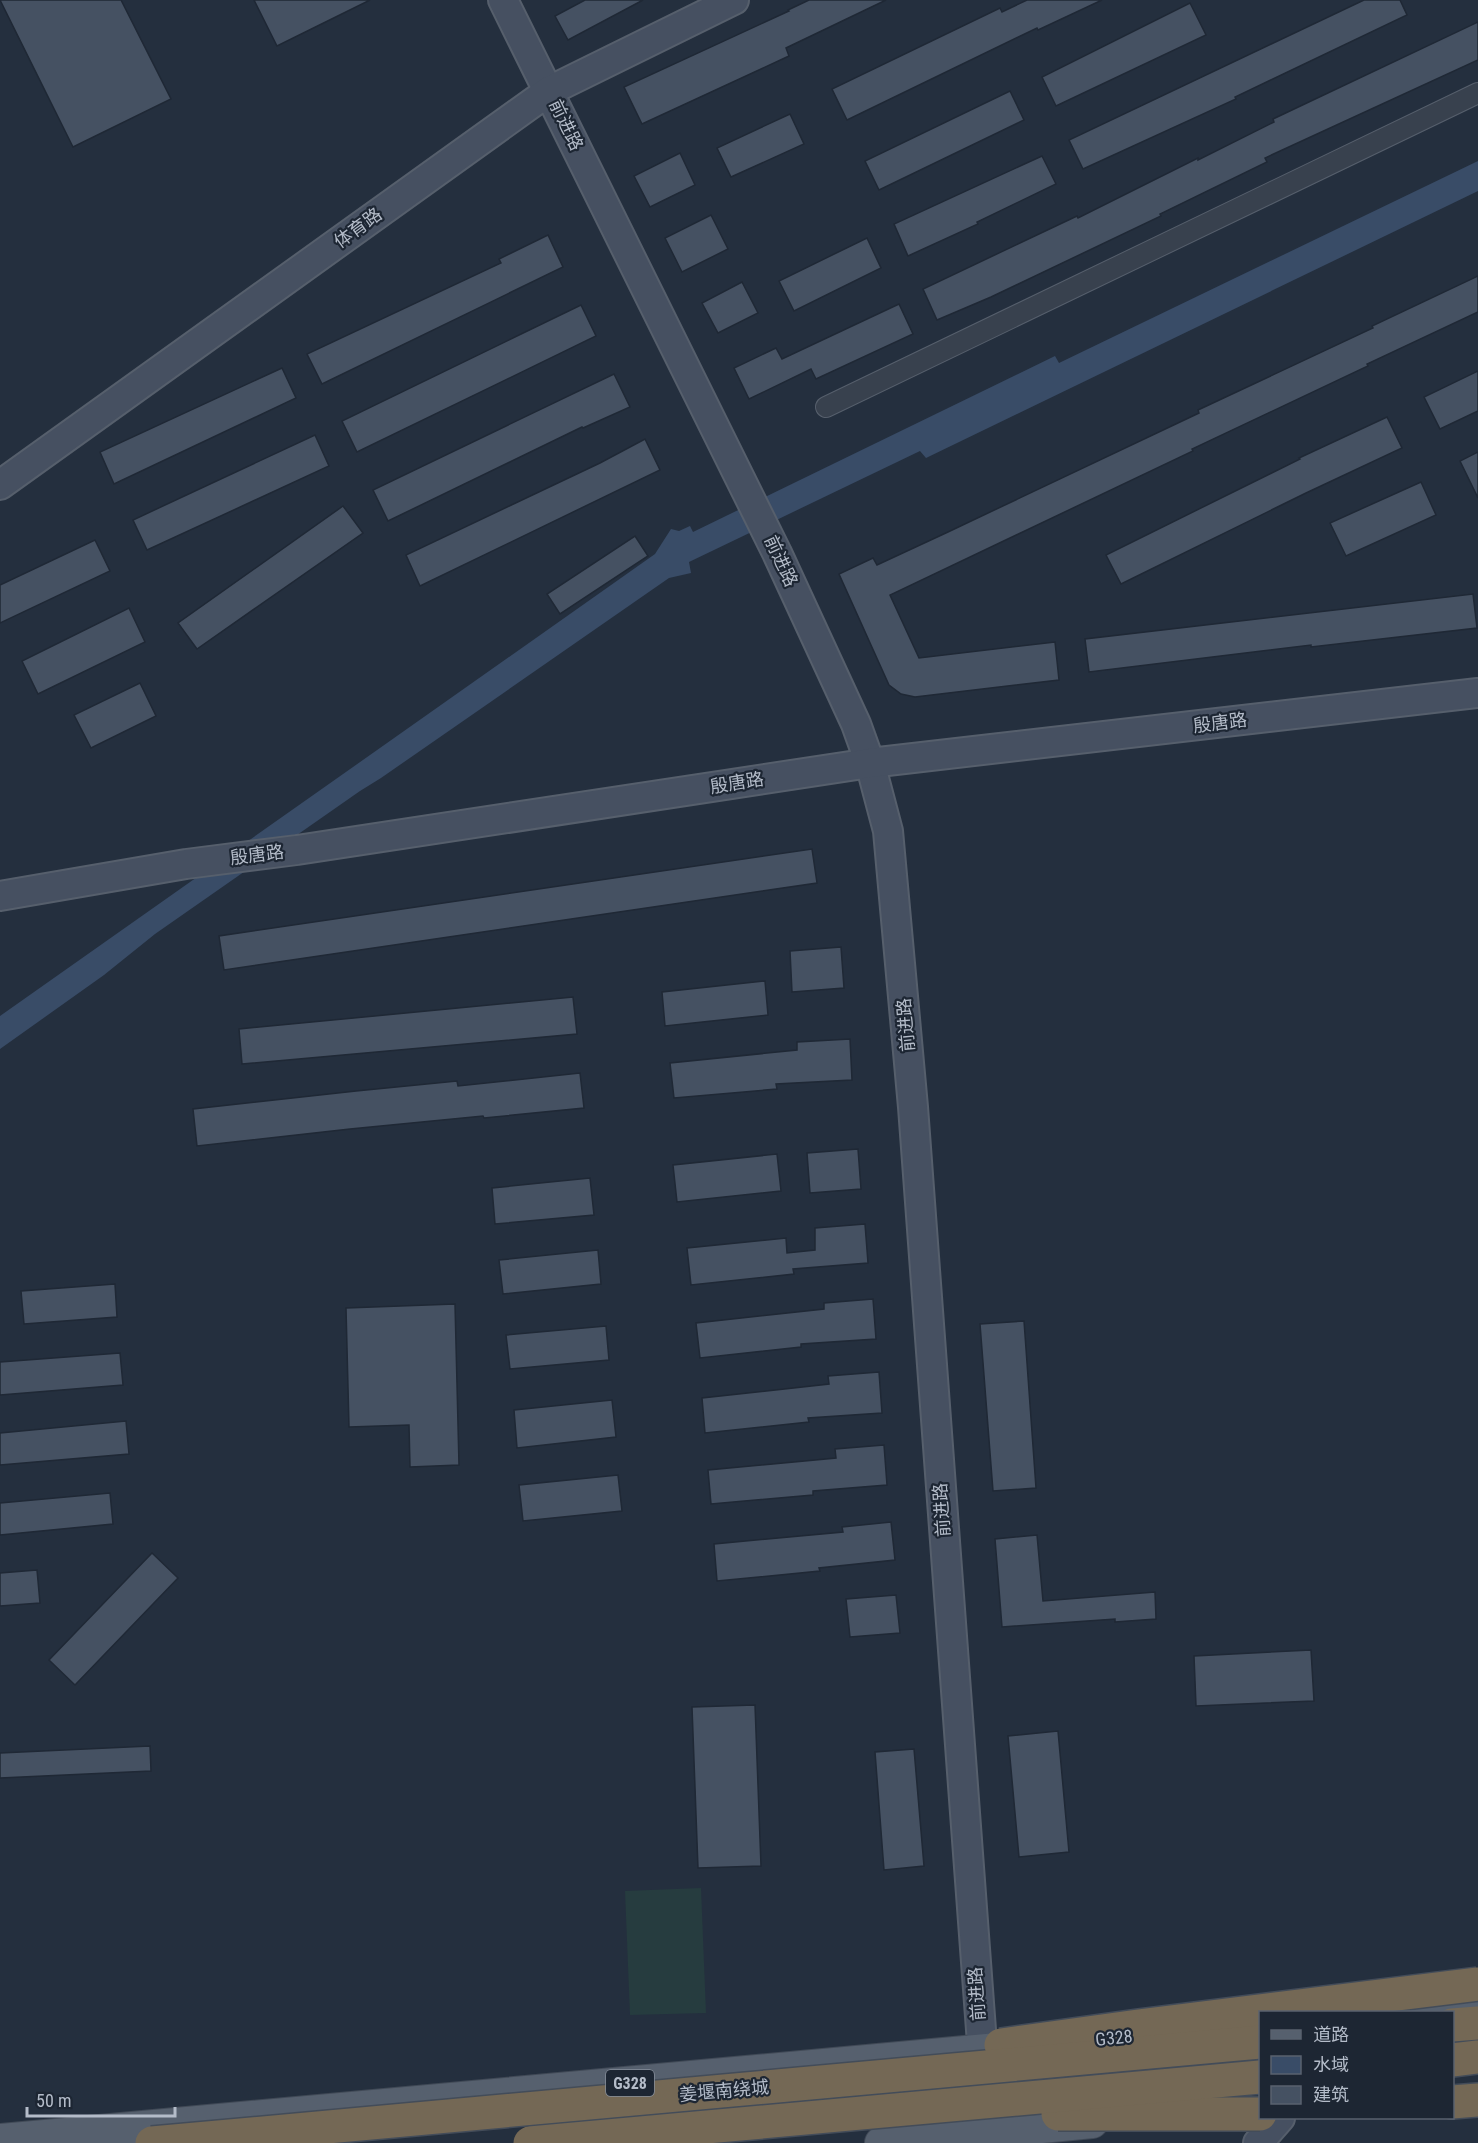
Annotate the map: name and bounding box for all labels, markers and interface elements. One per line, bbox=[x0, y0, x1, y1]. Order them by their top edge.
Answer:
street label: 前进路 bbox=[545, 96, 588, 154]
street label: 体育路 bbox=[330, 203, 386, 252]
street label: 前进路 bbox=[761, 532, 802, 590]
street label: 殷唐路 bbox=[1192, 709, 1248, 736]
street label: 殷唐路 bbox=[709, 768, 765, 797]
street label: 殷唐路 bbox=[229, 841, 285, 868]
street label: 前进路 bbox=[893, 997, 918, 1053]
street label: 前进路 bbox=[929, 1482, 954, 1538]
street label: 前进路 bbox=[964, 1966, 989, 2022]
legend bbox=[1259, 2011, 1454, 2119]
text: 道路 bbox=[1313, 2024, 1349, 2045]
street label: G328 bbox=[1094, 2025, 1134, 2050]
text: 水域 bbox=[1313, 2054, 1349, 2075]
road number: G328 bbox=[606, 2070, 654, 2096]
street label: 姜堰南绕城 bbox=[678, 2076, 770, 2105]
scale bar bbox=[27, 2080, 176, 2118]
text: 建筑 bbox=[1313, 2084, 1349, 2105]
text: 50 m bbox=[36, 2090, 71, 2111]

